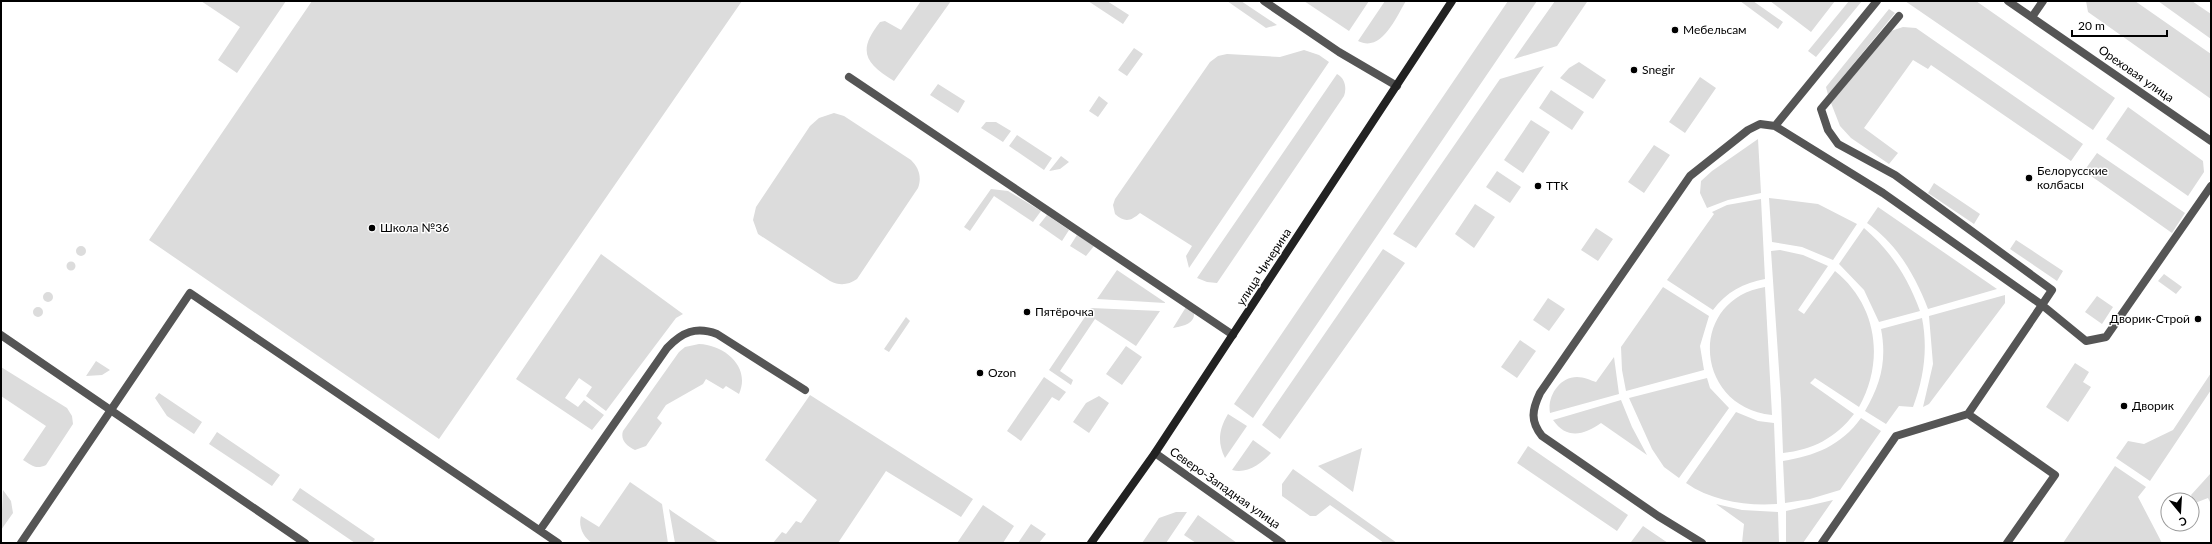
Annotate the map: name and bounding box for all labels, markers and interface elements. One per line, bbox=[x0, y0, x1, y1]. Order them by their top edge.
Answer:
scale bar bbox=[2072, 12, 2167, 38]
text: 20 m bbox=[2078, 18, 2105, 33]
place label: Мебельсам bbox=[1683, 22, 1747, 37]
marker: Мебельсам bbox=[1670, 25, 1680, 35]
street label: Ореховая улица bbox=[2096, 42, 2177, 105]
place label: Snegir bbox=[1642, 62, 1676, 77]
marker: Snegir bbox=[1629, 65, 1639, 75]
place label: Белорусские колбасы bbox=[2037, 163, 2108, 192]
marker: Белорусские колбасы bbox=[2024, 173, 2034, 183]
place label: ТТК bbox=[1546, 178, 1568, 193]
marker: ТТК bbox=[1533, 181, 1543, 191]
place label: Школа №36 bbox=[380, 220, 449, 235]
marker: Школа №36 bbox=[367, 223, 377, 233]
street label: улица Чичерина bbox=[1233, 225, 1294, 308]
place label: Пятёрочка bbox=[1035, 304, 1094, 319]
marker: Пятёрочка bbox=[1022, 307, 1032, 317]
place label: Дворик-Строй bbox=[2110, 311, 2190, 326]
marker: Дворик-Строй bbox=[2193, 314, 2203, 324]
place label: Ozon bbox=[988, 365, 1016, 380]
marker: Ozon bbox=[975, 368, 985, 378]
place label: Дворик bbox=[2132, 398, 2175, 413]
marker: Дворик bbox=[2119, 401, 2129, 411]
street label: Северо-Западная улица bbox=[1167, 444, 1284, 532]
north arrow bbox=[2160, 492, 2200, 532]
text: С bbox=[2177, 515, 2189, 530]

